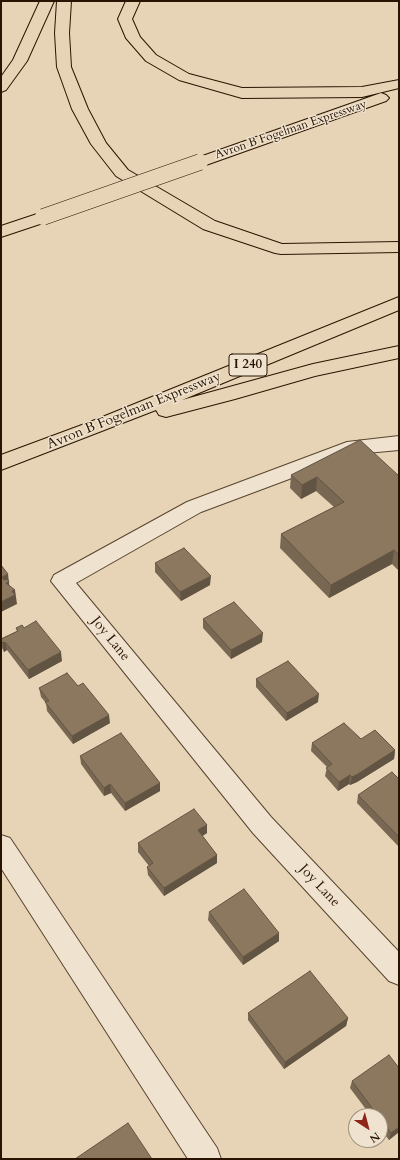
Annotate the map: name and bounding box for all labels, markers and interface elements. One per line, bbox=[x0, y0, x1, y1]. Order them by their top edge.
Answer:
street label: Avron B Fogelman Expressway bbox=[213, 97, 369, 163]
road number: I 240 bbox=[229, 354, 267, 376]
street label: Avron B Fogelman Expressway bbox=[45, 368, 223, 454]
street label: Joy Lane bbox=[87, 613, 133, 665]
street label: Joy Lane bbox=[295, 861, 343, 911]
north arrow bbox=[348, 1108, 388, 1148]
text: N bbox=[366, 1128, 383, 1146]

